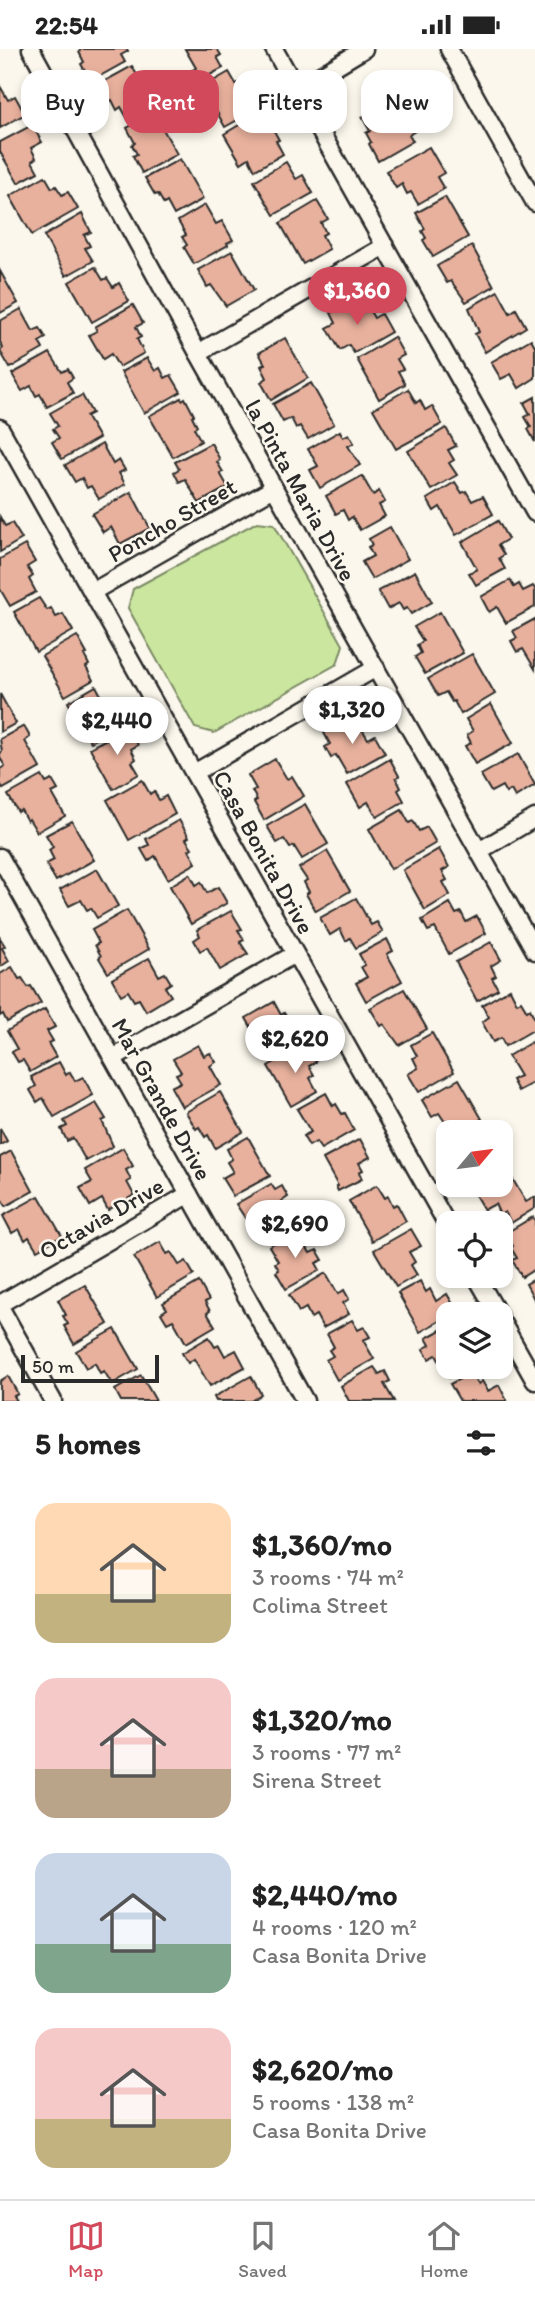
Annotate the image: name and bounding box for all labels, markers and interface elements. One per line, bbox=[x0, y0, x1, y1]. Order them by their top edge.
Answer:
text: 22:54 bbox=[35, 9, 98, 41]
chip: Buy bbox=[21, 70, 109, 133]
chip: Rent bbox=[123, 70, 219, 133]
chip: Filters bbox=[233, 70, 347, 133]
chip: New bbox=[361, 70, 453, 133]
pin: $1,360 bbox=[300, 267, 414, 327]
text: $1,360 bbox=[324, 276, 390, 304]
street label: la Pinta Maria Drive bbox=[239, 394, 363, 586]
street label: Poncho Street bbox=[103, 472, 241, 568]
pin: $1,320 bbox=[295, 687, 409, 746]
text: $1,320 bbox=[319, 695, 385, 723]
pin: $2,440 bbox=[60, 697, 174, 757]
text: $2,440 bbox=[81, 706, 153, 734]
street label: Casa Bonita Drive bbox=[207, 765, 321, 939]
street label: Mar Grande Drive bbox=[105, 1013, 219, 1185]
pin: $2,620 bbox=[238, 1016, 352, 1075]
text: $2,620 bbox=[261, 1024, 329, 1052]
north arrow bbox=[436, 1120, 513, 1197]
map controls bbox=[436, 1120, 513, 1379]
street label: Octavia Drive bbox=[33, 1171, 169, 1265]
pin: $2,690 bbox=[238, 1201, 352, 1260]
text: $2,690 bbox=[261, 1209, 329, 1237]
button: locate bbox=[436, 1211, 513, 1288]
button: layers bbox=[436, 1302, 513, 1379]
scale bar bbox=[21, 1352, 159, 1384]
text: 50 m bbox=[32, 1355, 74, 1378]
icon: filters bbox=[462, 1424, 500, 1462]
text: 5 homes bbox=[35, 1425, 141, 1462]
text: $1,360/mo bbox=[252, 1526, 392, 1563]
icon: home bbox=[91, 1531, 175, 1615]
text: 3 rooms · 74 m² bbox=[252, 1563, 404, 1591]
text: Colima Street bbox=[252, 1591, 388, 1619]
text: $1,320/mo bbox=[252, 1701, 392, 1738]
icon: home bbox=[91, 1706, 175, 1790]
text: 3 rooms · 77 m² bbox=[252, 1738, 402, 1766]
text: Sirena Street bbox=[252, 1766, 381, 1794]
text: $2,440/mo bbox=[252, 1876, 398, 1913]
icon: home bbox=[91, 1881, 175, 1965]
text: 4 rooms · 120 m² bbox=[252, 1913, 417, 1941]
text: Casa Bonita Drive bbox=[252, 1941, 427, 1969]
text: $2,620/mo bbox=[252, 2051, 393, 2088]
icon: home bbox=[91, 2056, 175, 2140]
text: 5 rooms · 138 m² bbox=[252, 2088, 414, 2116]
text: Casa Bonita Drive bbox=[252, 2116, 427, 2144]
tab: Map bbox=[67, 2217, 105, 2282]
tab: Saved bbox=[238, 2217, 287, 2282]
tab: Home bbox=[420, 2217, 468, 2282]

